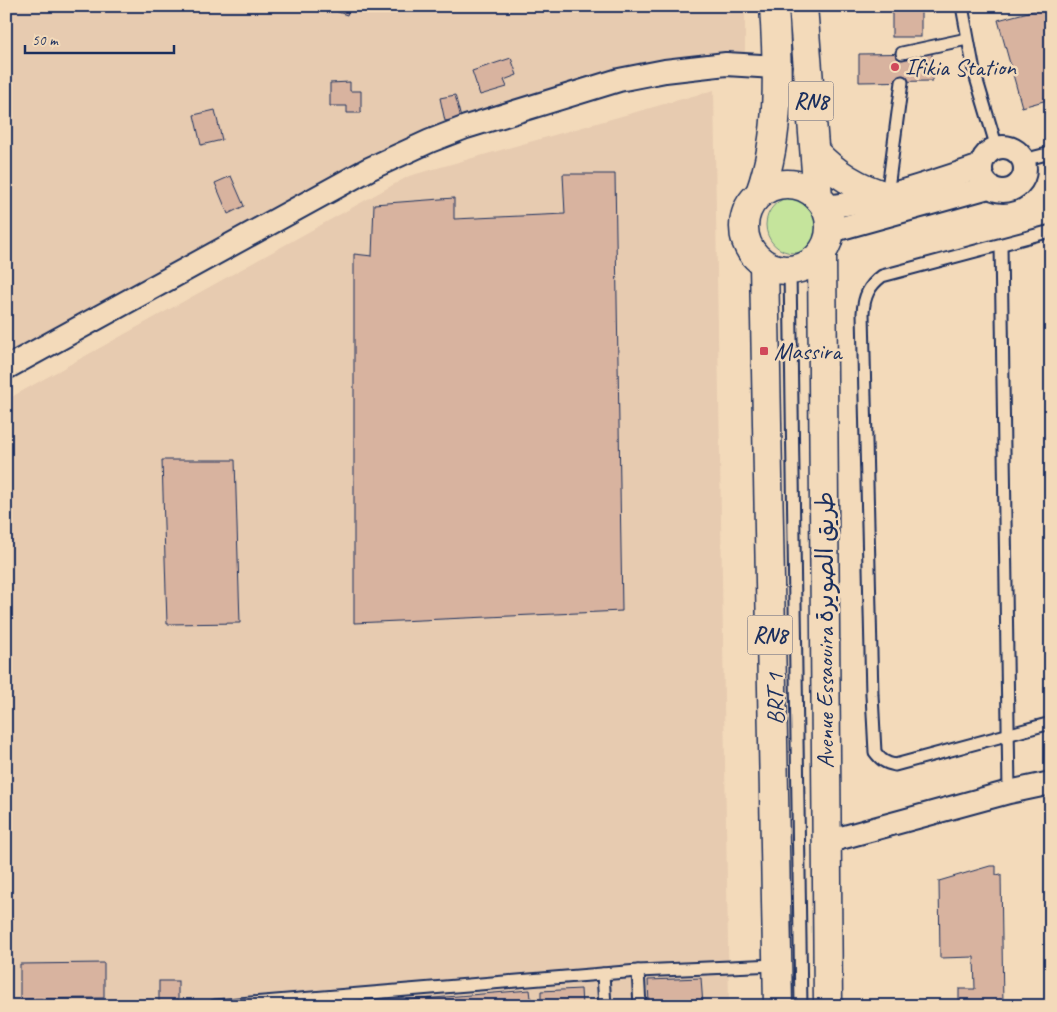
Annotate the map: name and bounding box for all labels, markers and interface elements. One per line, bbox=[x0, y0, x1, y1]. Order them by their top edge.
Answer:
scale bar bbox=[25, 22, 174, 54]
text: 50 m bbox=[32, 31, 59, 50]
place label: Ifikia Station bbox=[905, 52, 1017, 82]
marker: Ifikia Station bbox=[889, 61, 901, 73]
road number: RN8 bbox=[788, 81, 834, 120]
place label: Massira bbox=[774, 336, 843, 366]
marker: Massira bbox=[758, 345, 770, 357]
street label: Avenue Essaouira طريق الصويرة bbox=[810, 491, 840, 769]
road number: RN8 bbox=[748, 616, 792, 654]
street label: BRT 1 bbox=[760, 672, 790, 725]

